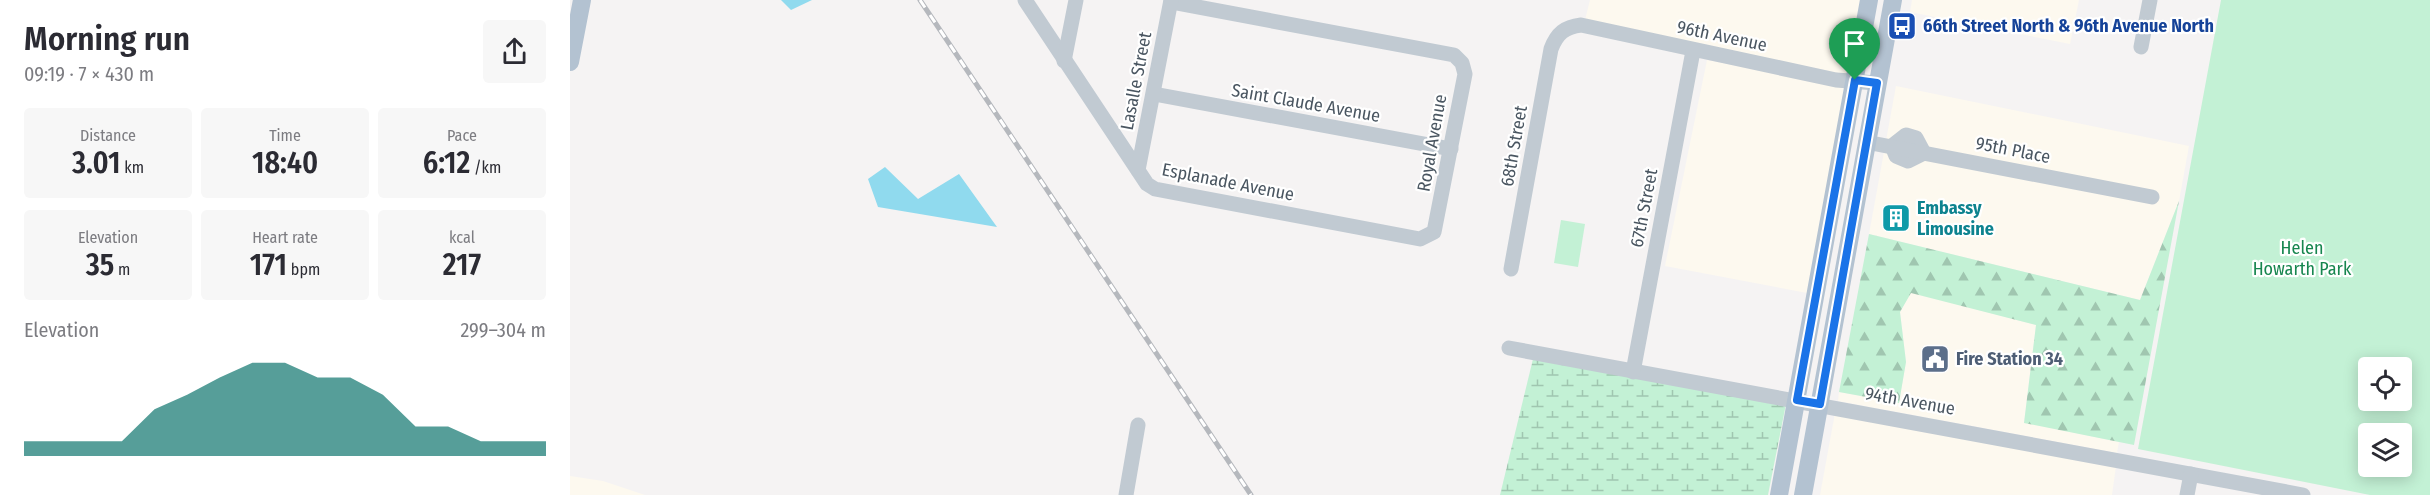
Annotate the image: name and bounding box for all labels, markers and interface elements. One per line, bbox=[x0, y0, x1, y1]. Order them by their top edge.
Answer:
bus stop icon: 66th Street North & 96th Avenue North bbox=[1886, 10, 1918, 42]
place label: 66th Street North & 96th Avenue North bbox=[1923, 15, 2214, 37]
street label: 96th Avenue bbox=[1675, 16, 1769, 56]
pin bbox=[1829, 18, 1880, 80]
text: Morning run bbox=[24, 19, 190, 59]
button: share bbox=[483, 20, 546, 83]
icon: arrive bbox=[1838, 27, 1871, 60]
street label: Lasalle Street bbox=[1116, 30, 1156, 132]
text: 09:19 · 7 × 430 m bbox=[24, 62, 154, 86]
street label: Saint Claude Avenue bbox=[1230, 79, 1382, 127]
street label: Royal Avenue bbox=[1413, 93, 1451, 193]
street label: 68th Street bbox=[1496, 104, 1532, 188]
text: Distance bbox=[80, 126, 136, 145]
text: Time bbox=[269, 126, 301, 145]
text: Pace bbox=[447, 126, 477, 145]
street label: 95th Place bbox=[1974, 132, 2052, 168]
text: 3.01 bbox=[72, 145, 120, 181]
text: 18:40 bbox=[252, 145, 318, 181]
text: 6:12 bbox=[423, 145, 470, 181]
text: km bbox=[120, 158, 144, 177]
text: /km bbox=[470, 158, 501, 177]
street label: Esplanade Avenue bbox=[1160, 158, 1296, 206]
street label: 67th Street bbox=[1626, 167, 1662, 249]
place label: Embassy Limousine bbox=[1917, 197, 1994, 240]
building icon: Embassy Limousine bbox=[1880, 202, 1912, 234]
text: Elevation bbox=[78, 228, 138, 247]
text: Heart rate bbox=[252, 228, 318, 247]
text: kcal bbox=[449, 228, 475, 247]
park label: Helen Howarth Park bbox=[2253, 237, 2352, 280]
text: 35 bbox=[86, 247, 114, 283]
text: 171 bbox=[250, 247, 287, 283]
text: 217 bbox=[443, 247, 481, 283]
text: m bbox=[114, 260, 130, 279]
text: bpm bbox=[287, 260, 320, 279]
text: Elevation bbox=[24, 318, 99, 342]
text: 299–304 m bbox=[460, 318, 546, 342]
public building icon: Fire Station 34 bbox=[1919, 343, 1951, 375]
place label: Fire Station 34 bbox=[1956, 348, 2063, 370]
map controls bbox=[2358, 357, 2412, 477]
button: locate bbox=[2358, 357, 2412, 411]
street label: 94th Avenue bbox=[1863, 382, 1957, 420]
button: layers bbox=[2358, 423, 2412, 477]

